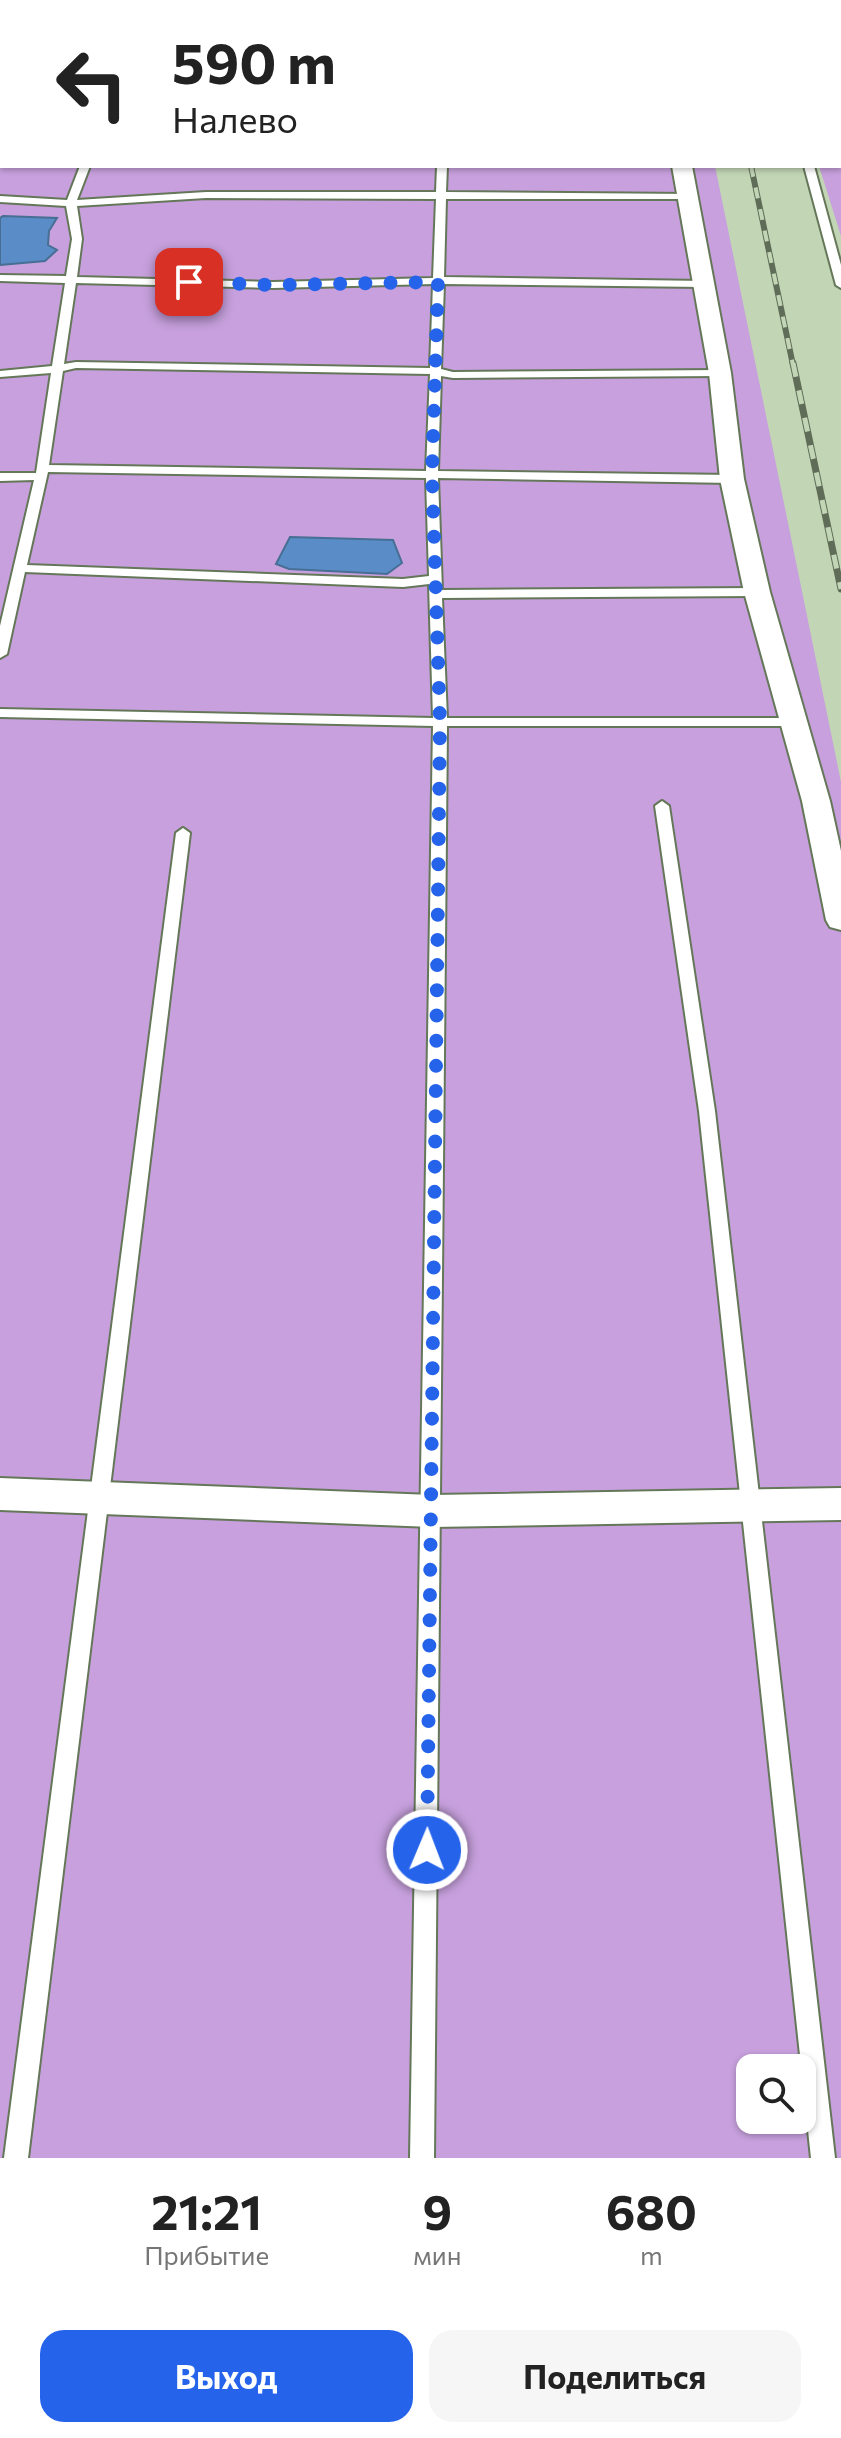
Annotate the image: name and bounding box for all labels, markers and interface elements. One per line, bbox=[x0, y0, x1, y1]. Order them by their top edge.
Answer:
text: 590 m bbox=[172, 27, 336, 96]
icon: left bbox=[40, 32, 144, 136]
text: Налево bbox=[172, 96, 298, 140]
pin bbox=[155, 248, 223, 316]
icon: arrive bbox=[167, 260, 211, 304]
position arrow bbox=[385, 1808, 469, 1892]
map controls bbox=[736, 2054, 816, 2134]
button: search bbox=[736, 2054, 816, 2134]
text: 21:21 bbox=[151, 2181, 262, 2240]
text: 9 bbox=[423, 2181, 452, 2240]
text: 680 bbox=[606, 2181, 697, 2240]
text: Прибытие bbox=[144, 2239, 269, 2270]
text: мин bbox=[413, 2239, 462, 2270]
text: m bbox=[640, 2239, 663, 2270]
button: Выход bbox=[40, 2330, 413, 2422]
button: Поделиться bbox=[429, 2330, 801, 2422]

